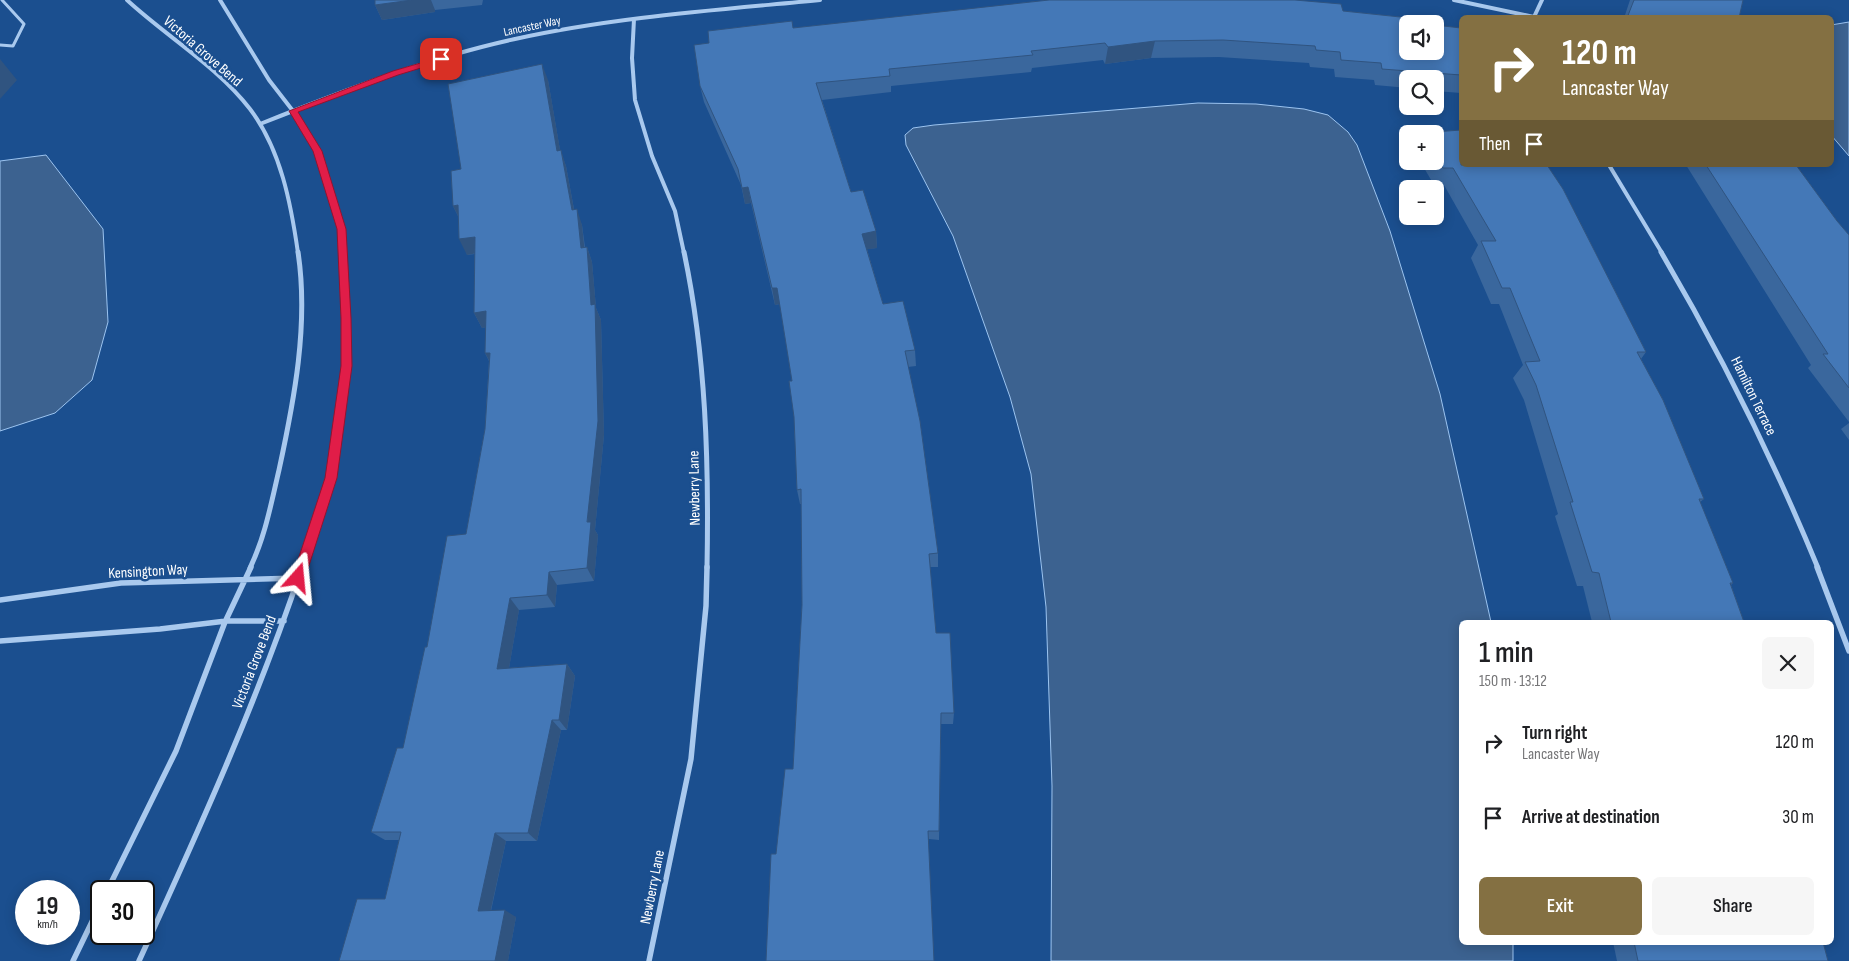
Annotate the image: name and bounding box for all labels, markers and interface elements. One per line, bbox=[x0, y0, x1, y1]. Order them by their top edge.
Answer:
street label: Victoria Grove Bend bbox=[159, 12, 246, 91]
street label: Lancaster Way bbox=[502, 13, 562, 40]
map controls bbox=[1399, 15, 1444, 225]
button: sound bbox=[1399, 15, 1444, 60]
text: 120 m bbox=[1562, 32, 1637, 75]
icon: right bbox=[1479, 35, 1544, 100]
pin bbox=[420, 38, 462, 80]
icon: arrive bbox=[427, 45, 455, 73]
button: search bbox=[1399, 70, 1444, 115]
text: Lancaster Way bbox=[1562, 75, 1669, 102]
button: + bbox=[1399, 125, 1444, 170]
icon: arrive bbox=[1520, 130, 1548, 158]
text: Then bbox=[1479, 133, 1510, 156]
button: − bbox=[1399, 180, 1444, 225]
street label: Hamilton Terrace bbox=[1726, 354, 1781, 439]
street label: Newberry Lane bbox=[684, 450, 705, 526]
position arrow bbox=[271, 551, 323, 603]
street label: Kensington Way bbox=[108, 560, 189, 583]
street label: Victoria Grove Bend bbox=[228, 613, 281, 712]
text: 1 min bbox=[1479, 635, 1534, 671]
button: close bbox=[1762, 637, 1814, 689]
text: 150 m · 13:12 bbox=[1479, 672, 1547, 691]
text: Turn right bbox=[1522, 722, 1587, 745]
icon: right bbox=[1479, 729, 1507, 757]
text: 120 m bbox=[1776, 731, 1814, 754]
text: Lancaster Way bbox=[1522, 745, 1600, 764]
icon: arrive bbox=[1479, 804, 1507, 832]
text: Arrive at destination bbox=[1522, 806, 1660, 829]
text: 30 m bbox=[1782, 806, 1814, 829]
street label: Newberry Lane bbox=[636, 848, 669, 926]
button: Exit bbox=[1479, 877, 1642, 935]
button: Share bbox=[1652, 877, 1814, 935]
speed limit sign: 30 bbox=[90, 880, 155, 945]
text: 19 bbox=[37, 891, 58, 922]
text: km/h bbox=[37, 917, 58, 932]

